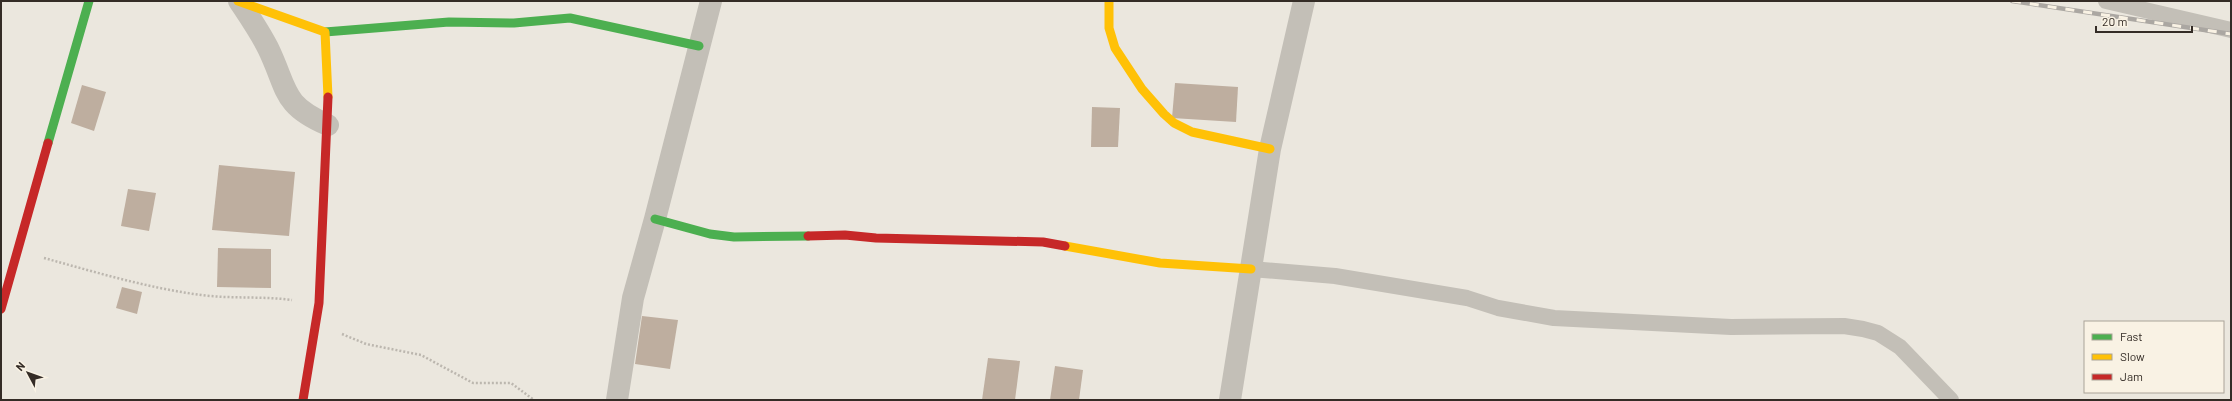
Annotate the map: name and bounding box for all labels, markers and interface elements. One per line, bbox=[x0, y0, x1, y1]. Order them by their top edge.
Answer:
scale bar bbox=[2096, 8, 2192, 34]
text: 20 m bbox=[2102, 14, 2128, 28]
legend bbox=[2084, 321, 2224, 393]
text: Fast bbox=[2120, 329, 2143, 343]
text: Slow bbox=[2120, 349, 2145, 363]
north arrow bbox=[8, 353, 48, 393]
text: N bbox=[13, 359, 27, 373]
text: Jam bbox=[2120, 369, 2143, 383]

